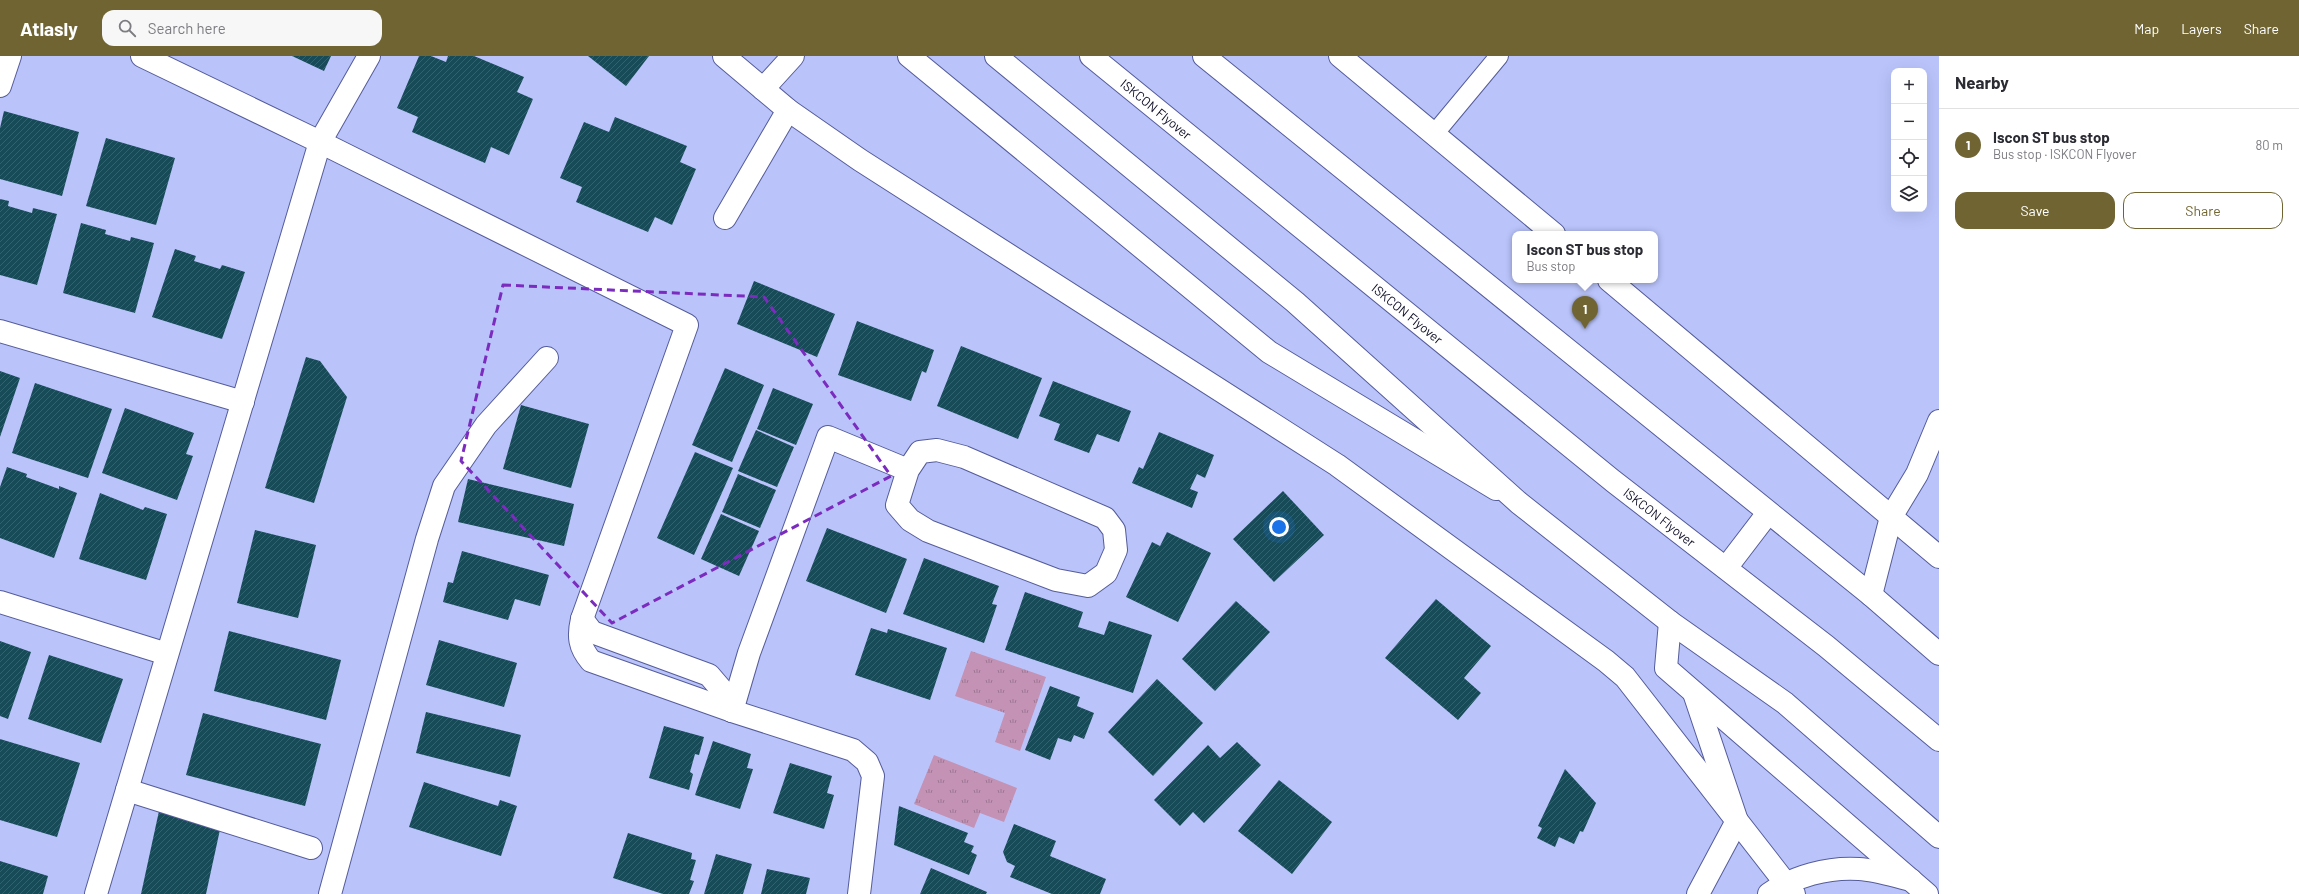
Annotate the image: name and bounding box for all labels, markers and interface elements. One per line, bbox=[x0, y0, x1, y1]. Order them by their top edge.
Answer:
search box bbox=[102, 10, 382, 46]
text: Atlasly bbox=[20, 17, 78, 40]
icon: search bbox=[116, 17, 138, 39]
text: Search here bbox=[148, 19, 226, 37]
text: Map bbox=[2134, 20, 2159, 37]
text: Layers bbox=[2181, 20, 2222, 37]
text: Share bbox=[2244, 20, 2279, 37]
map controls bbox=[1891, 68, 1927, 212]
button: + bbox=[1891, 68, 1927, 104]
text: Nearby bbox=[1955, 72, 2009, 92]
street label: ISKCON Flyover bbox=[1117, 75, 1195, 143]
button: − bbox=[1891, 104, 1927, 140]
text: Iscon ST bus stop bbox=[1993, 128, 2110, 146]
text: 1 bbox=[1966, 137, 1970, 153]
text: 80 m bbox=[2256, 137, 2283, 153]
button: locate bbox=[1891, 140, 1927, 176]
text: Bus stop · ISKCON Flyover bbox=[1993, 146, 2136, 162]
button: layers bbox=[1891, 176, 1927, 212]
button: Save bbox=[1955, 192, 2115, 229]
button: Share bbox=[2123, 192, 2283, 229]
popup bbox=[1512, 231, 1658, 283]
text: Iscon ST bus stop bbox=[1527, 240, 1643, 258]
text: Bus stop bbox=[1527, 258, 1575, 274]
street label: ISKCON Flyover bbox=[1369, 280, 1446, 347]
pin: 1 bbox=[1572, 296, 1598, 329]
street label: ISKCON Flyover bbox=[1620, 484, 1699, 550]
your location bbox=[1269, 517, 1289, 537]

